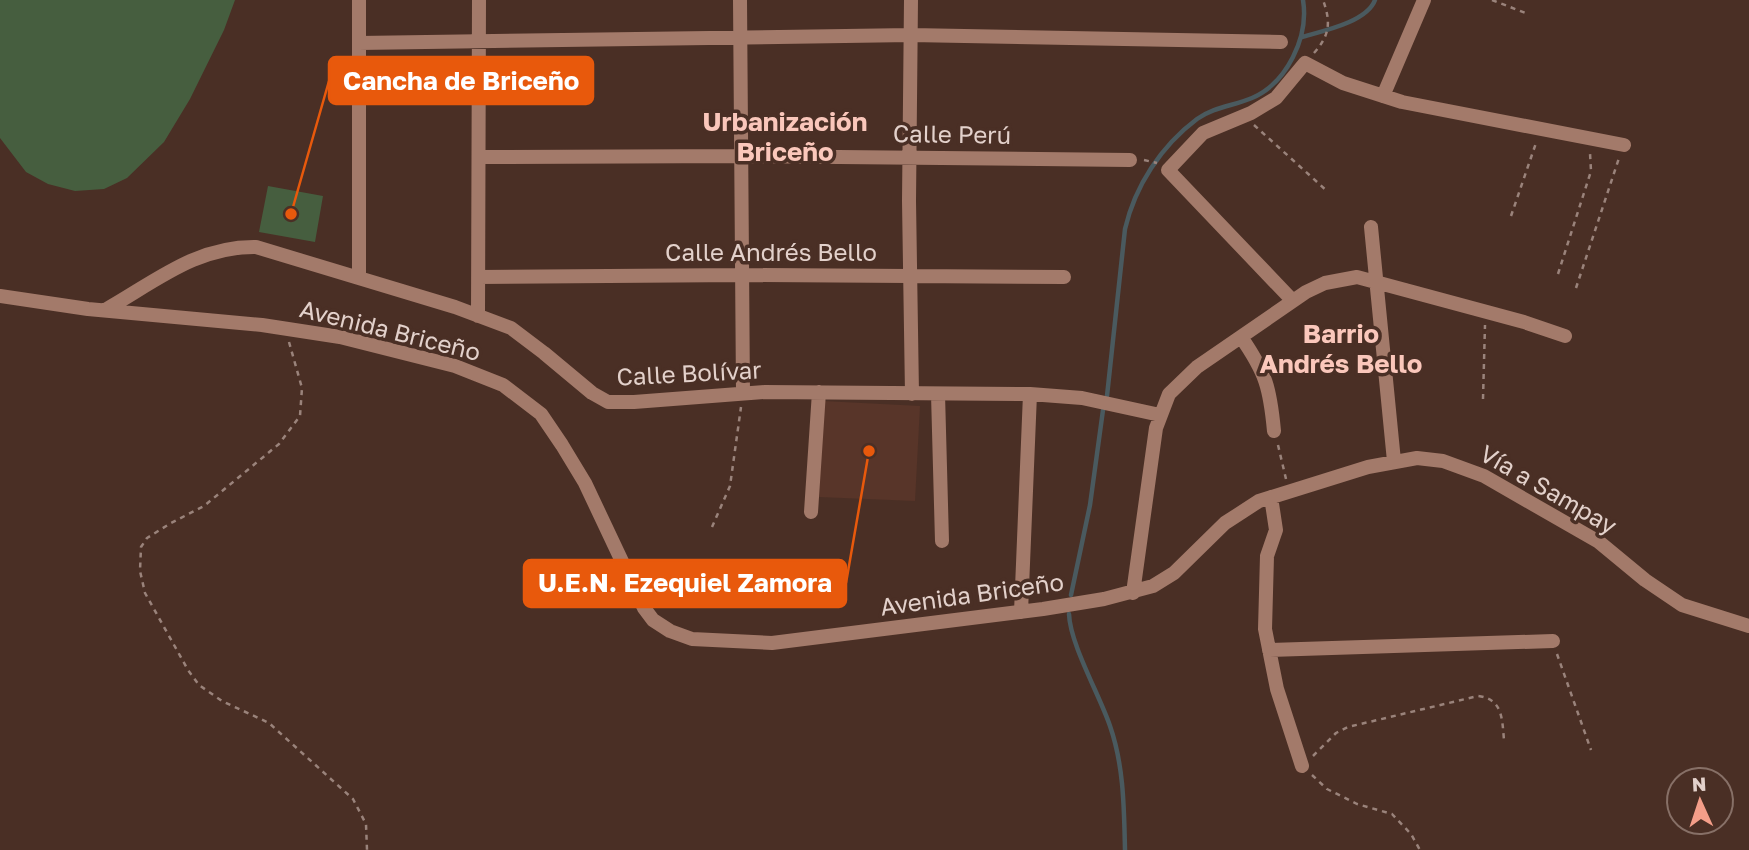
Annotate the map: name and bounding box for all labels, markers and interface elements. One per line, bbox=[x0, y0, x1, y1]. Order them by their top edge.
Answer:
callout: Cancha de Briceño bbox=[329, 57, 593, 104]
text: Cancha de Briceño bbox=[343, 65, 579, 96]
district label: Urbanización Briceño bbox=[703, 106, 867, 167]
street label: Calle Perú bbox=[893, 118, 1011, 149]
street label: Calle Andrés Bello bbox=[665, 237, 877, 266]
street label: Avenida Briceño bbox=[297, 293, 484, 366]
district label: Barrio Andrés Bello bbox=[1260, 318, 1422, 379]
street label: Calle Bolívar bbox=[616, 354, 762, 391]
street label: Vía a Sampay bbox=[1475, 438, 1622, 540]
callout: U.E.N. Ezequiel Zamora bbox=[524, 560, 846, 607]
street label: Avenida Briceño bbox=[878, 566, 1065, 621]
text: U.E.N. Ezequiel Zamora bbox=[538, 567, 832, 598]
north arrow bbox=[1665, 766, 1735, 836]
text: N bbox=[1691, 772, 1707, 795]

